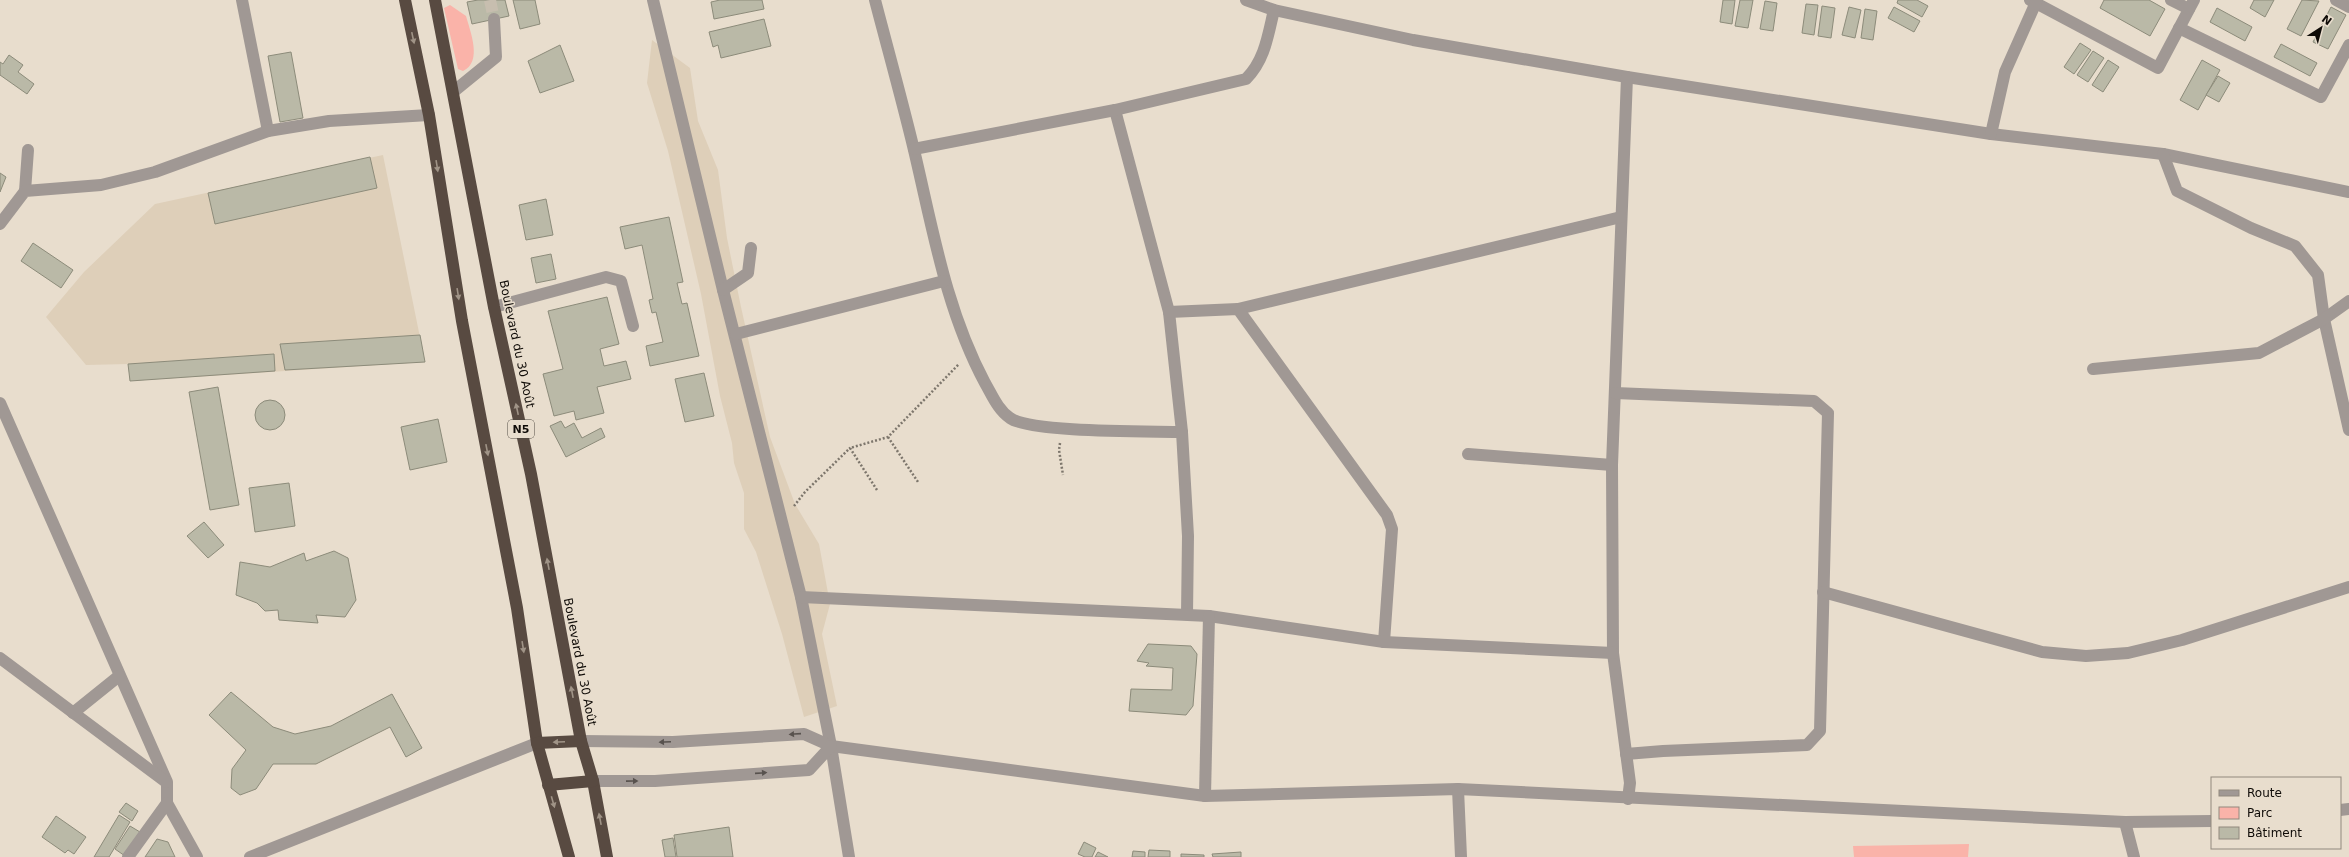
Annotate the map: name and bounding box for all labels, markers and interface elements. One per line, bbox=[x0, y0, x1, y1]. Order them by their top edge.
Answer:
north arrow bbox=[2301, 8, 2341, 48]
text: N bbox=[2319, 12, 2334, 28]
one-way arrow bbox=[410, 32, 416, 44]
one-way arrow bbox=[434, 160, 440, 172]
street label: Boulevard du 30 Août bbox=[497, 279, 537, 409]
one-way arrow bbox=[455, 288, 461, 300]
one-way arrow bbox=[513, 403, 519, 415]
road number: N5 bbox=[508, 420, 534, 438]
one-way arrow bbox=[484, 443, 490, 456]
one-way arrow bbox=[544, 558, 550, 570]
street label: Boulevard du 30 Août bbox=[561, 597, 599, 728]
one-way arrow bbox=[520, 641, 526, 653]
one-way arrow bbox=[568, 686, 574, 698]
one-way arrow bbox=[789, 731, 801, 738]
one-way arrow bbox=[553, 738, 565, 745]
one-way arrow bbox=[658, 739, 671, 745]
one-way arrow bbox=[755, 770, 768, 776]
legend bbox=[2211, 777, 2341, 849]
one-way arrow bbox=[626, 778, 639, 784]
text: Route bbox=[2247, 786, 2282, 800]
one-way arrow bbox=[550, 796, 556, 808]
text: Parc bbox=[2247, 806, 2272, 820]
one-way arrow bbox=[596, 813, 602, 825]
text: Bâtiment bbox=[2247, 826, 2302, 840]

